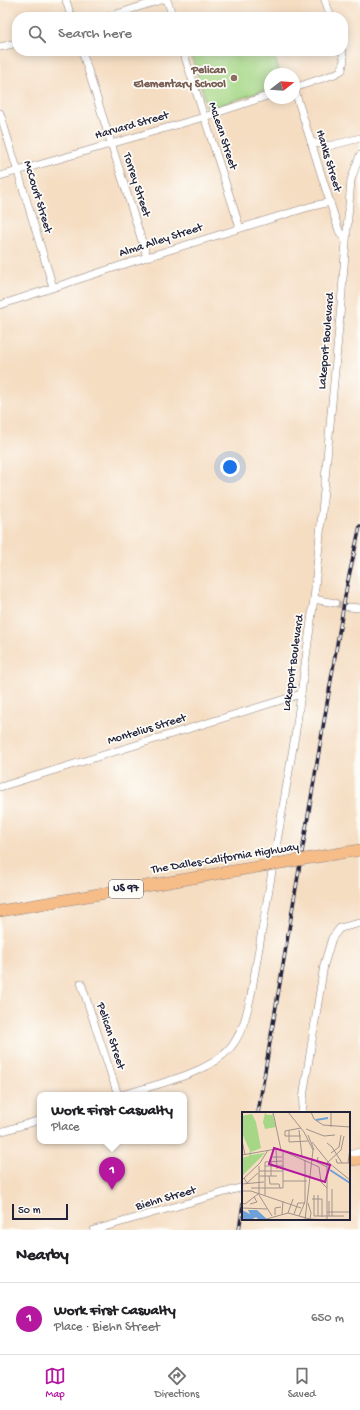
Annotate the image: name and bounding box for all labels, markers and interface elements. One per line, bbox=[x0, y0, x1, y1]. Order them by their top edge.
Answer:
search box bbox=[12, 12, 348, 56]
icon: search bbox=[26, 23, 48, 45]
text: Search here bbox=[58, 25, 132, 43]
place label: Pelican Elementary School bbox=[133, 64, 226, 92]
north arrow bbox=[264, 68, 300, 104]
marker: Pelican Elementary School bbox=[229, 73, 239, 83]
street label: McLean Street bbox=[204, 100, 240, 173]
street label: Harvard Street bbox=[94, 109, 171, 143]
street label: Hanks Street bbox=[312, 128, 344, 195]
street label: Torrey Street bbox=[119, 150, 153, 220]
street label: McCourt Street bbox=[19, 159, 55, 236]
street label: Alma Alley Street bbox=[117, 221, 206, 261]
street label: Lakeport Boulevard bbox=[316, 291, 338, 390]
your location bbox=[220, 457, 240, 477]
street label: Lakeport Boulevard bbox=[280, 613, 308, 712]
street label: Montelius Street bbox=[106, 711, 189, 749]
street label: The Dalles-California Highway bbox=[149, 840, 300, 878]
road number: US 97 bbox=[109, 880, 143, 898]
street label: Pelican Street bbox=[92, 1000, 128, 1072]
popup bbox=[37, 1092, 187, 1144]
text: Work First Casualty bbox=[51, 1102, 173, 1120]
inset map bbox=[242, 1112, 350, 1220]
text: Place bbox=[51, 1120, 80, 1135]
pin: 1 bbox=[99, 1157, 125, 1190]
street label: Biehn Street bbox=[133, 1183, 199, 1215]
scale bar bbox=[12, 1202, 68, 1221]
text: 50 m bbox=[18, 1205, 40, 1217]
text: Nearby bbox=[16, 1246, 69, 1266]
text: Work First Casualty bbox=[54, 1302, 176, 1320]
text: 1 bbox=[26, 1311, 32, 1326]
text: 650 m bbox=[311, 1311, 344, 1326]
text: Place · Biehn Street bbox=[54, 1320, 160, 1335]
tab: Map bbox=[44, 1365, 66, 1401]
tab: Directions bbox=[155, 1365, 199, 1401]
tab: Saved bbox=[288, 1365, 316, 1401]

